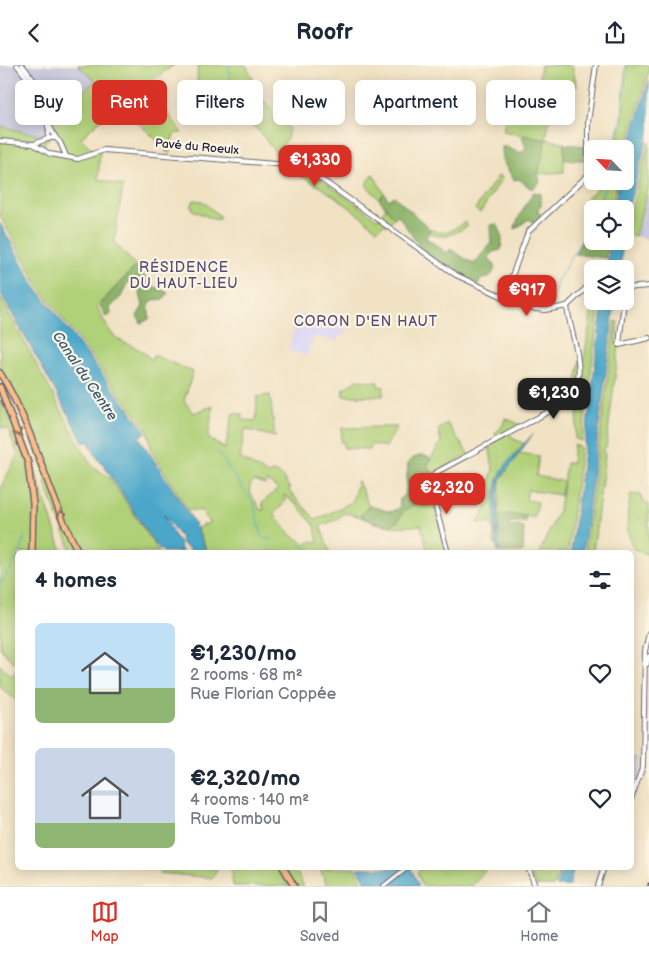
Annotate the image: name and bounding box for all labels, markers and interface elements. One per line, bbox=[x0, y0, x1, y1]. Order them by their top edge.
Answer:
icon: back bbox=[20, 19, 48, 47]
text: Roofr bbox=[296, 19, 353, 46]
icon: share bbox=[601, 19, 629, 47]
chip: Buy bbox=[15, 80, 82, 125]
chip: Rent bbox=[92, 80, 167, 125]
chip: Filters bbox=[177, 80, 263, 125]
chip: New bbox=[273, 80, 345, 125]
chip: Apartment bbox=[355, 80, 476, 125]
chip: House bbox=[486, 80, 575, 125]
street label: Pavé du Roeulx bbox=[154, 136, 240, 158]
north arrow bbox=[584, 140, 634, 190]
map controls bbox=[584, 140, 634, 310]
pin: €1,330 bbox=[274, 145, 356, 187]
text: €1,330 bbox=[289, 151, 341, 170]
button: locate bbox=[584, 200, 634, 250]
district label: RÉSIDENCE DU HAUT-LIEU bbox=[129, 258, 239, 292]
button: layers bbox=[584, 260, 634, 310]
pin: €917 bbox=[497, 275, 557, 317]
text: €917 bbox=[508, 281, 546, 300]
district label: CORON D'EN HAUT bbox=[294, 313, 438, 330]
water label: Canal du Centre bbox=[49, 328, 121, 424]
pin: €1,230 bbox=[513, 377, 595, 420]
text: €1,230 bbox=[529, 384, 579, 403]
one-way arrow bbox=[12, 428, 22, 437]
pin: €2,320 bbox=[406, 473, 488, 515]
text: €2,320 bbox=[420, 479, 474, 498]
one-way arrow bbox=[56, 510, 67, 519]
icon: filters bbox=[586, 566, 614, 594]
text: 4 homes bbox=[35, 568, 117, 593]
text: €1,230/mo bbox=[190, 641, 296, 666]
icon: home bbox=[75, 643, 135, 703]
icon: heart bbox=[586, 659, 614, 687]
text: 2 rooms · 68 m² bbox=[190, 666, 303, 685]
text: Rue Florian Coppée bbox=[190, 685, 336, 704]
text: €2,320/mo bbox=[190, 766, 300, 791]
icon: home bbox=[75, 768, 135, 828]
icon: heart bbox=[586, 784, 614, 812]
text: 4 rooms · 140 m² bbox=[190, 791, 309, 810]
text: Rue Tombou bbox=[190, 810, 281, 829]
tab: Map bbox=[91, 898, 119, 945]
tab: Saved bbox=[300, 898, 339, 945]
tab: Home bbox=[520, 898, 558, 945]

